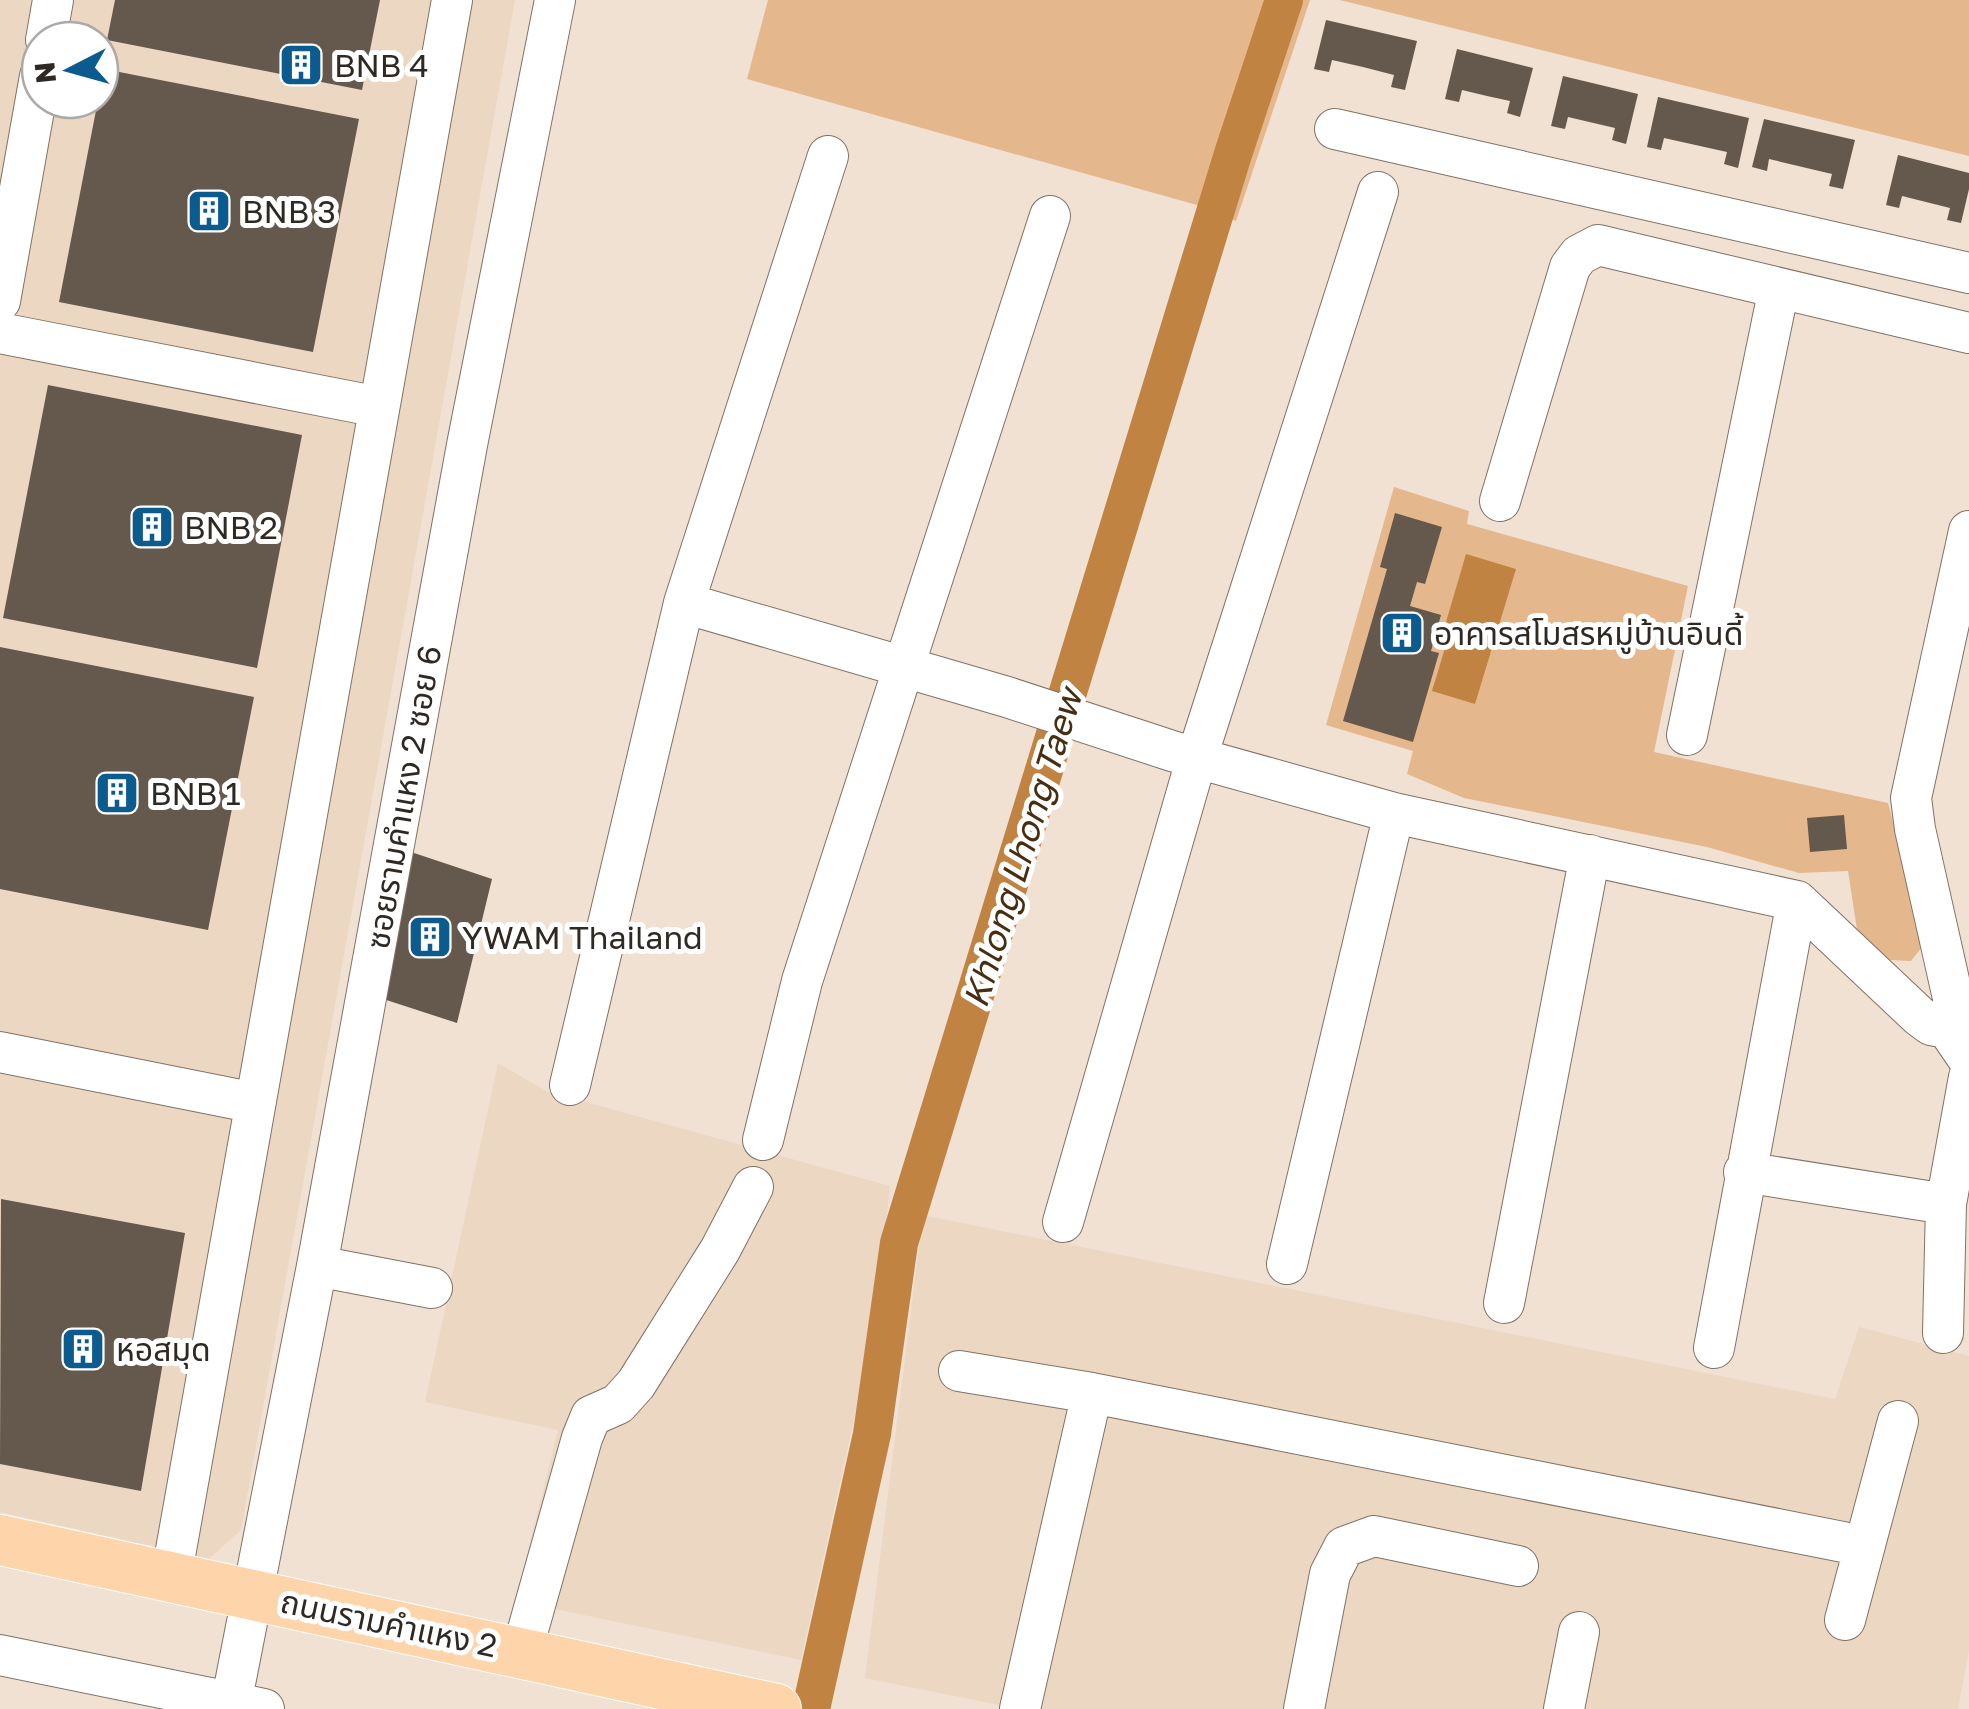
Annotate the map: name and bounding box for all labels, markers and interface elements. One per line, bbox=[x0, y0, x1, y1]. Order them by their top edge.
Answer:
north arrow bbox=[20, 20, 120, 120]
building icon: BNB 4 bbox=[278, 42, 324, 88]
place label: BNB 4 bbox=[334, 46, 429, 84]
text: N bbox=[27, 60, 62, 85]
building icon: BNB 3 bbox=[186, 188, 232, 234]
place label: BNB 3 bbox=[242, 192, 336, 230]
building icon: BNB 2 bbox=[129, 504, 175, 550]
place label: BNB 2 bbox=[184, 508, 278, 546]
building icon: อาคารสโมสรหมู่บ้านอินดี้ bbox=[1379, 610, 1425, 656]
place label: อาคารสโมสรหมู่บ้านอินดี้ bbox=[1434, 612, 1743, 654]
street label: ซอยรามคำแหง 2 ซอย 6 bbox=[358, 642, 448, 952]
water label: Khlong Lhong Taew bbox=[954, 680, 1091, 1012]
building icon: BNB 1 bbox=[94, 770, 140, 816]
place label: BNB 1 bbox=[150, 774, 241, 812]
building icon: YWAM Thailand bbox=[407, 914, 453, 960]
place label: YWAM Thailand bbox=[462, 918, 703, 956]
building icon: หอสมุด bbox=[60, 1326, 106, 1372]
place label: หอสมุด bbox=[116, 1330, 211, 1369]
street label: ถนนรามคำแหง 2 bbox=[277, 1582, 501, 1664]

